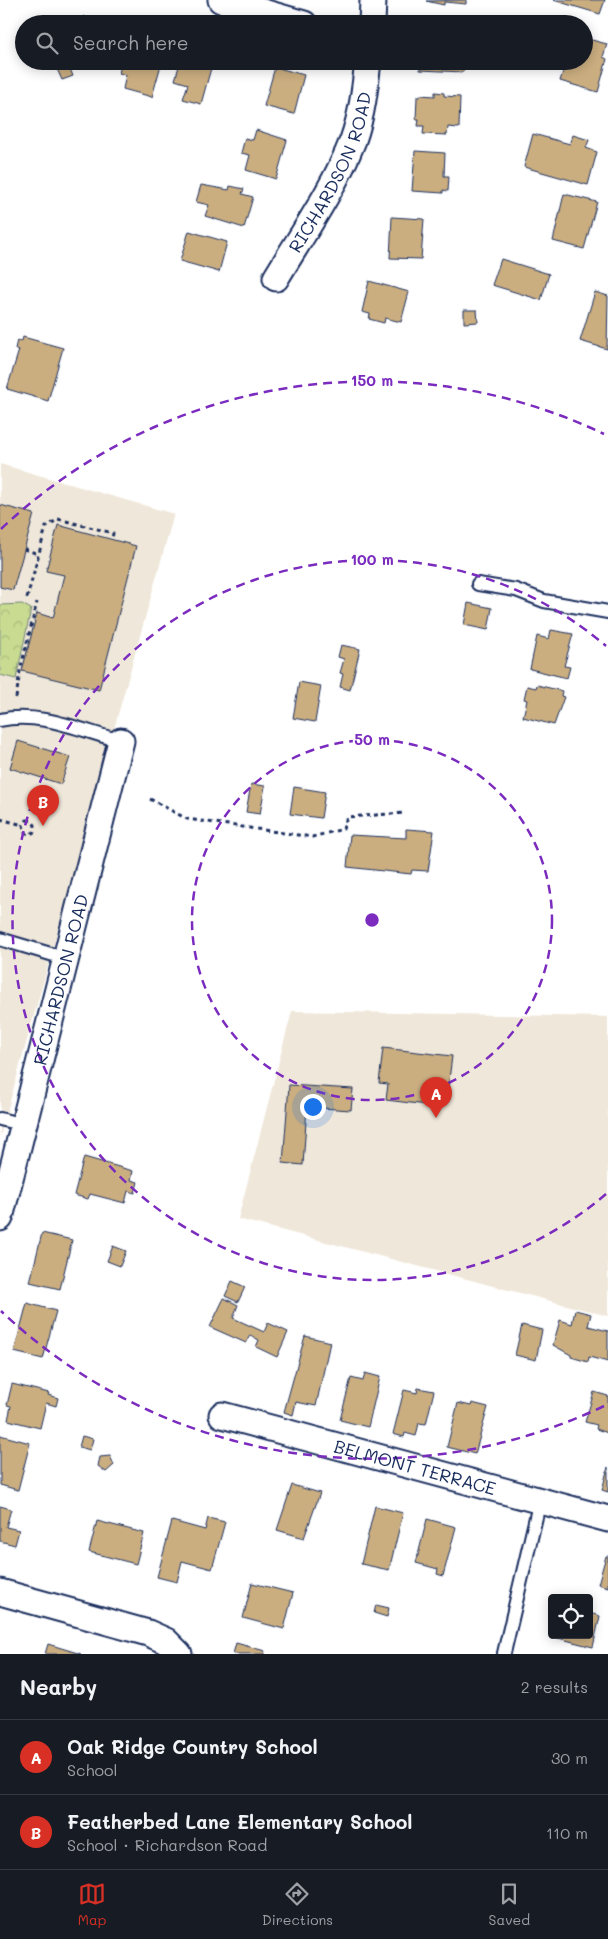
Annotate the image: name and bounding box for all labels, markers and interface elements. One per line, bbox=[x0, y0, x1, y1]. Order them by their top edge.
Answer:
search box bbox=[15, 15, 593, 70]
icon: search bbox=[33, 29, 61, 57]
text: Search here bbox=[73, 30, 189, 55]
street label: RICHARDSON ROAD bbox=[283, 90, 376, 257]
text: 150 m bbox=[351, 370, 393, 390]
text: 100 m bbox=[350, 549, 394, 569]
text: 50 m bbox=[354, 729, 390, 749]
pin: B bbox=[27, 785, 59, 826]
street label: RICHARDSON ROAD bbox=[27, 891, 94, 1068]
centre of rings bbox=[363, 911, 381, 929]
pin: A bbox=[420, 1077, 452, 1118]
your location bbox=[300, 1094, 326, 1120]
street label: BELMONT TERRACE bbox=[331, 1434, 499, 1500]
map controls bbox=[548, 1594, 593, 1639]
button: locate bbox=[548, 1594, 593, 1639]
text: Nearby bbox=[20, 1673, 97, 1700]
text: 2 results bbox=[521, 1676, 588, 1697]
text: Oak Ridge Country School bbox=[67, 1734, 318, 1759]
text: A bbox=[30, 1747, 42, 1768]
text: 30 m bbox=[551, 1747, 588, 1768]
text: School bbox=[67, 1759, 117, 1780]
text: Featherbed Lane Elementary School bbox=[67, 1809, 412, 1834]
text: B bbox=[31, 1822, 41, 1843]
text: 110 m bbox=[546, 1822, 588, 1843]
text: School · Richardson Road bbox=[67, 1834, 267, 1855]
tab: Map bbox=[78, 1880, 106, 1929]
tab: Directions bbox=[262, 1880, 333, 1929]
tab: Saved bbox=[489, 1880, 530, 1929]

